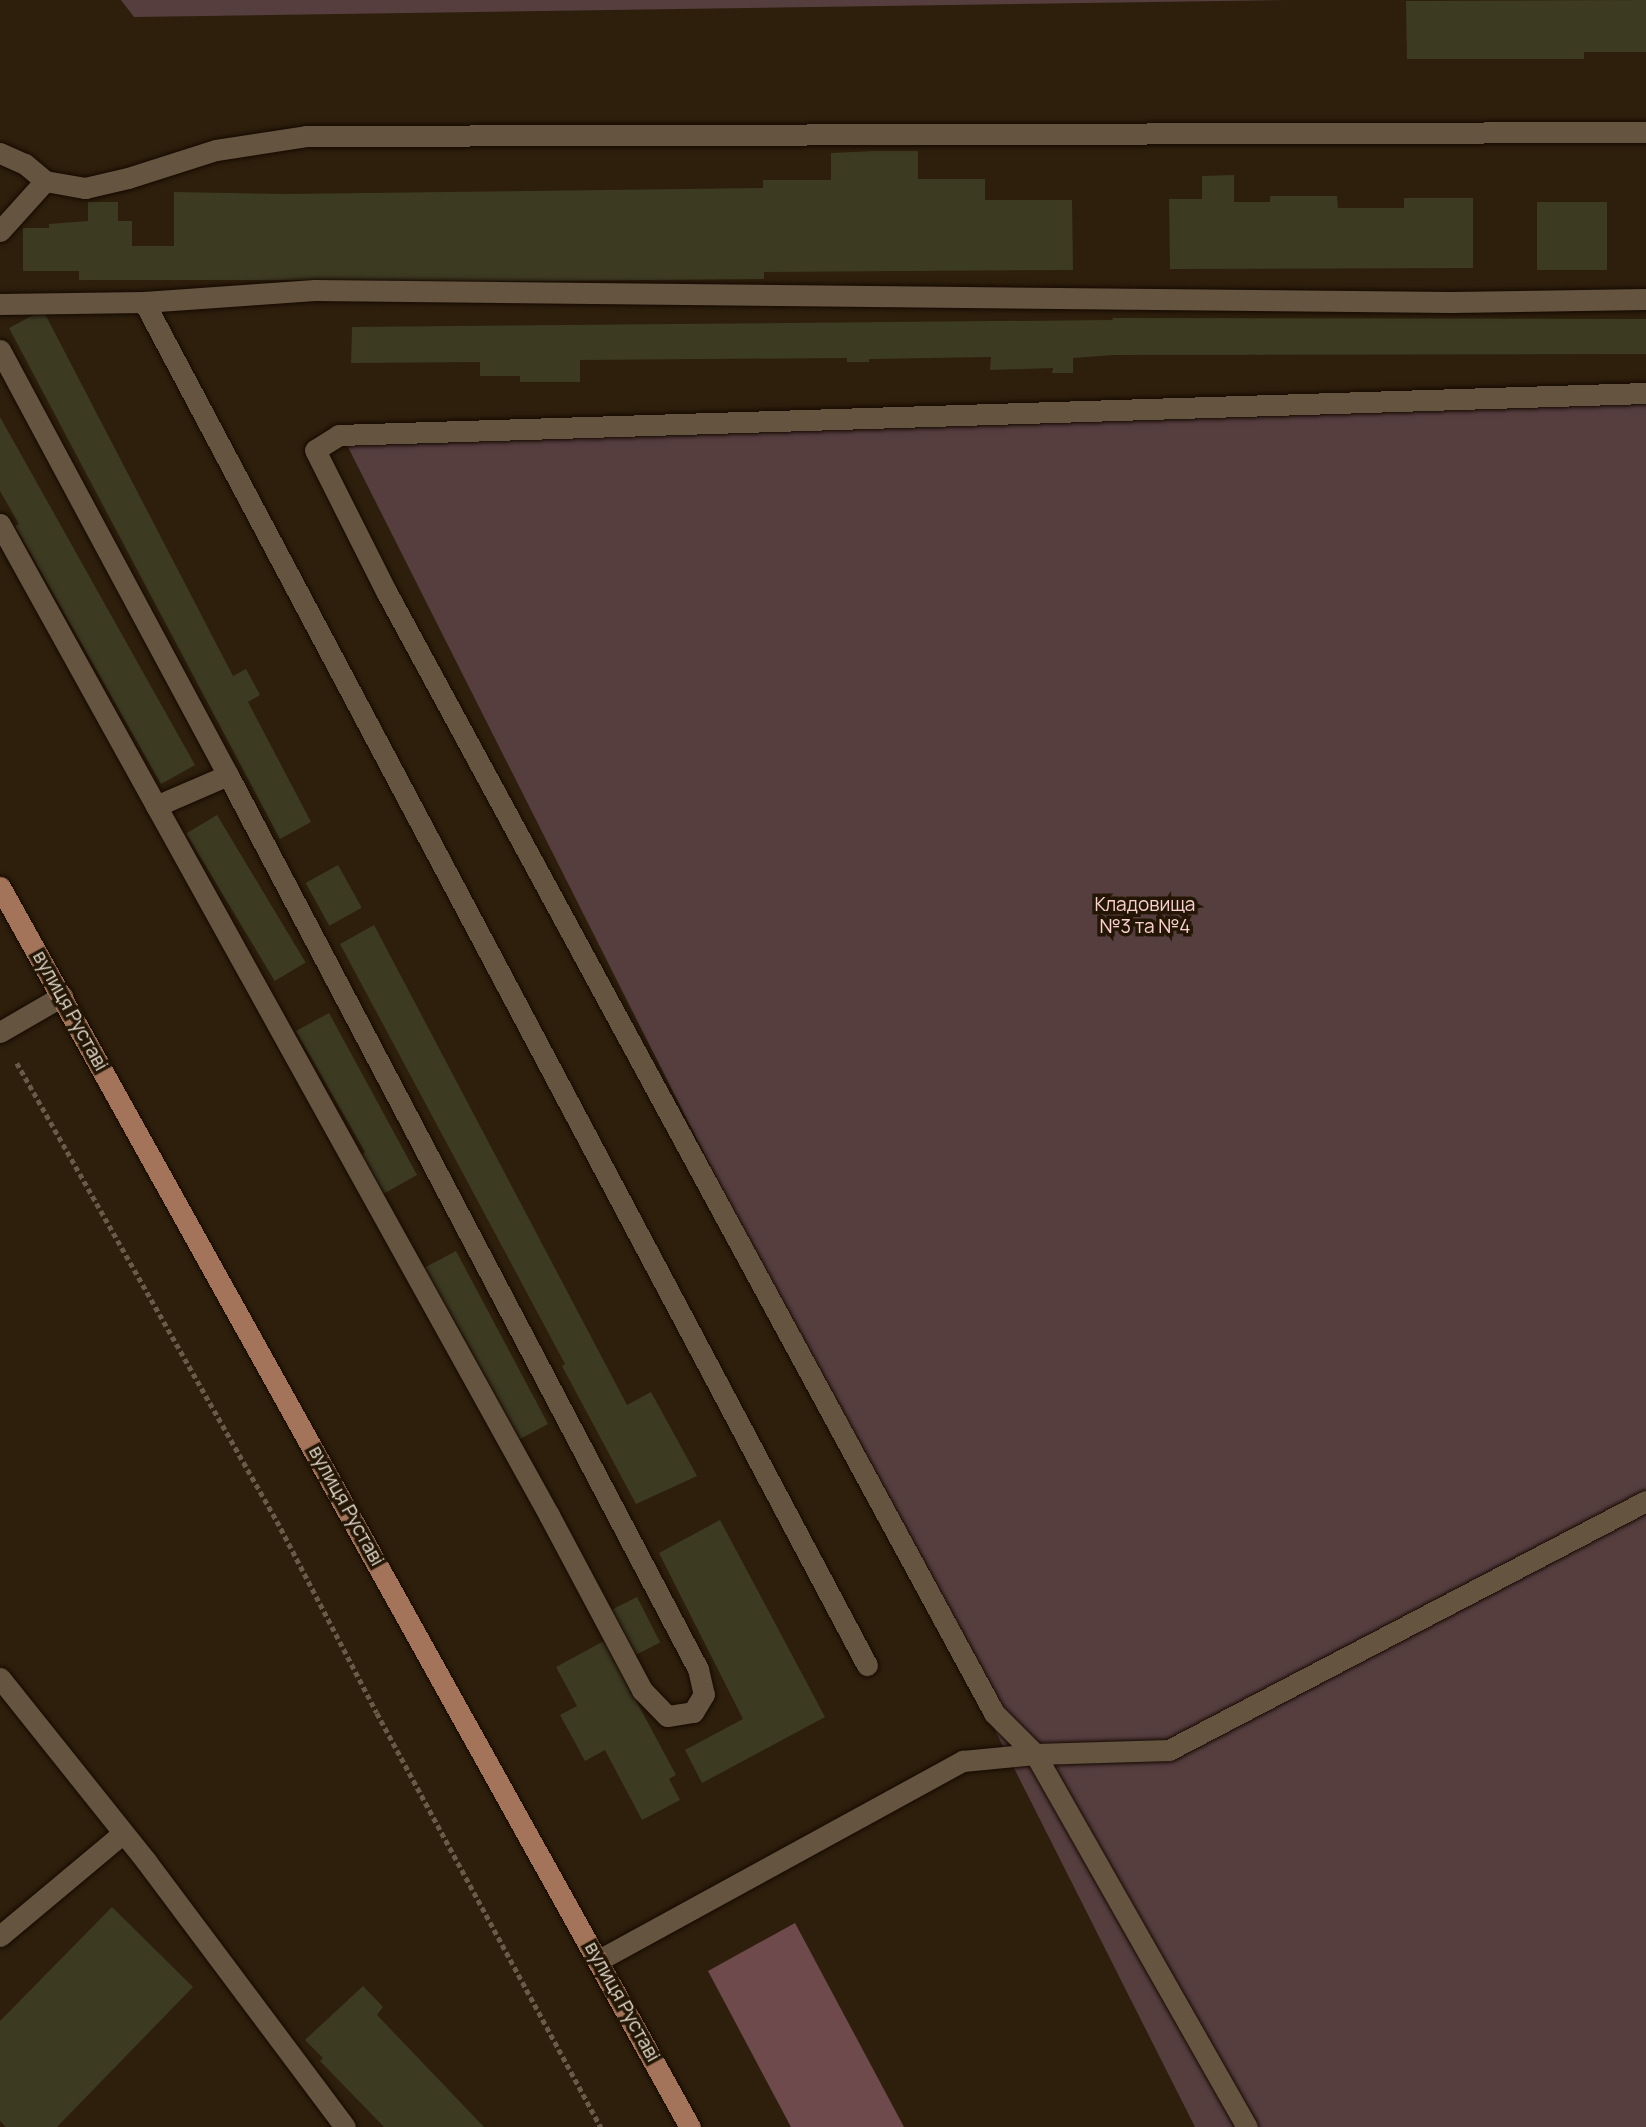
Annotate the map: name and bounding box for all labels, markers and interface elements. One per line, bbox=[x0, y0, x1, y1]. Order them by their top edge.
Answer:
park label: Кладовища №3 та №4 bbox=[1095, 894, 1195, 938]
street label: вулиця Руставі bbox=[28, 947, 112, 1075]
street label: вулиця Руставі bbox=[304, 1442, 388, 1570]
street label: вулиця Руставі bbox=[580, 1938, 664, 2066]

